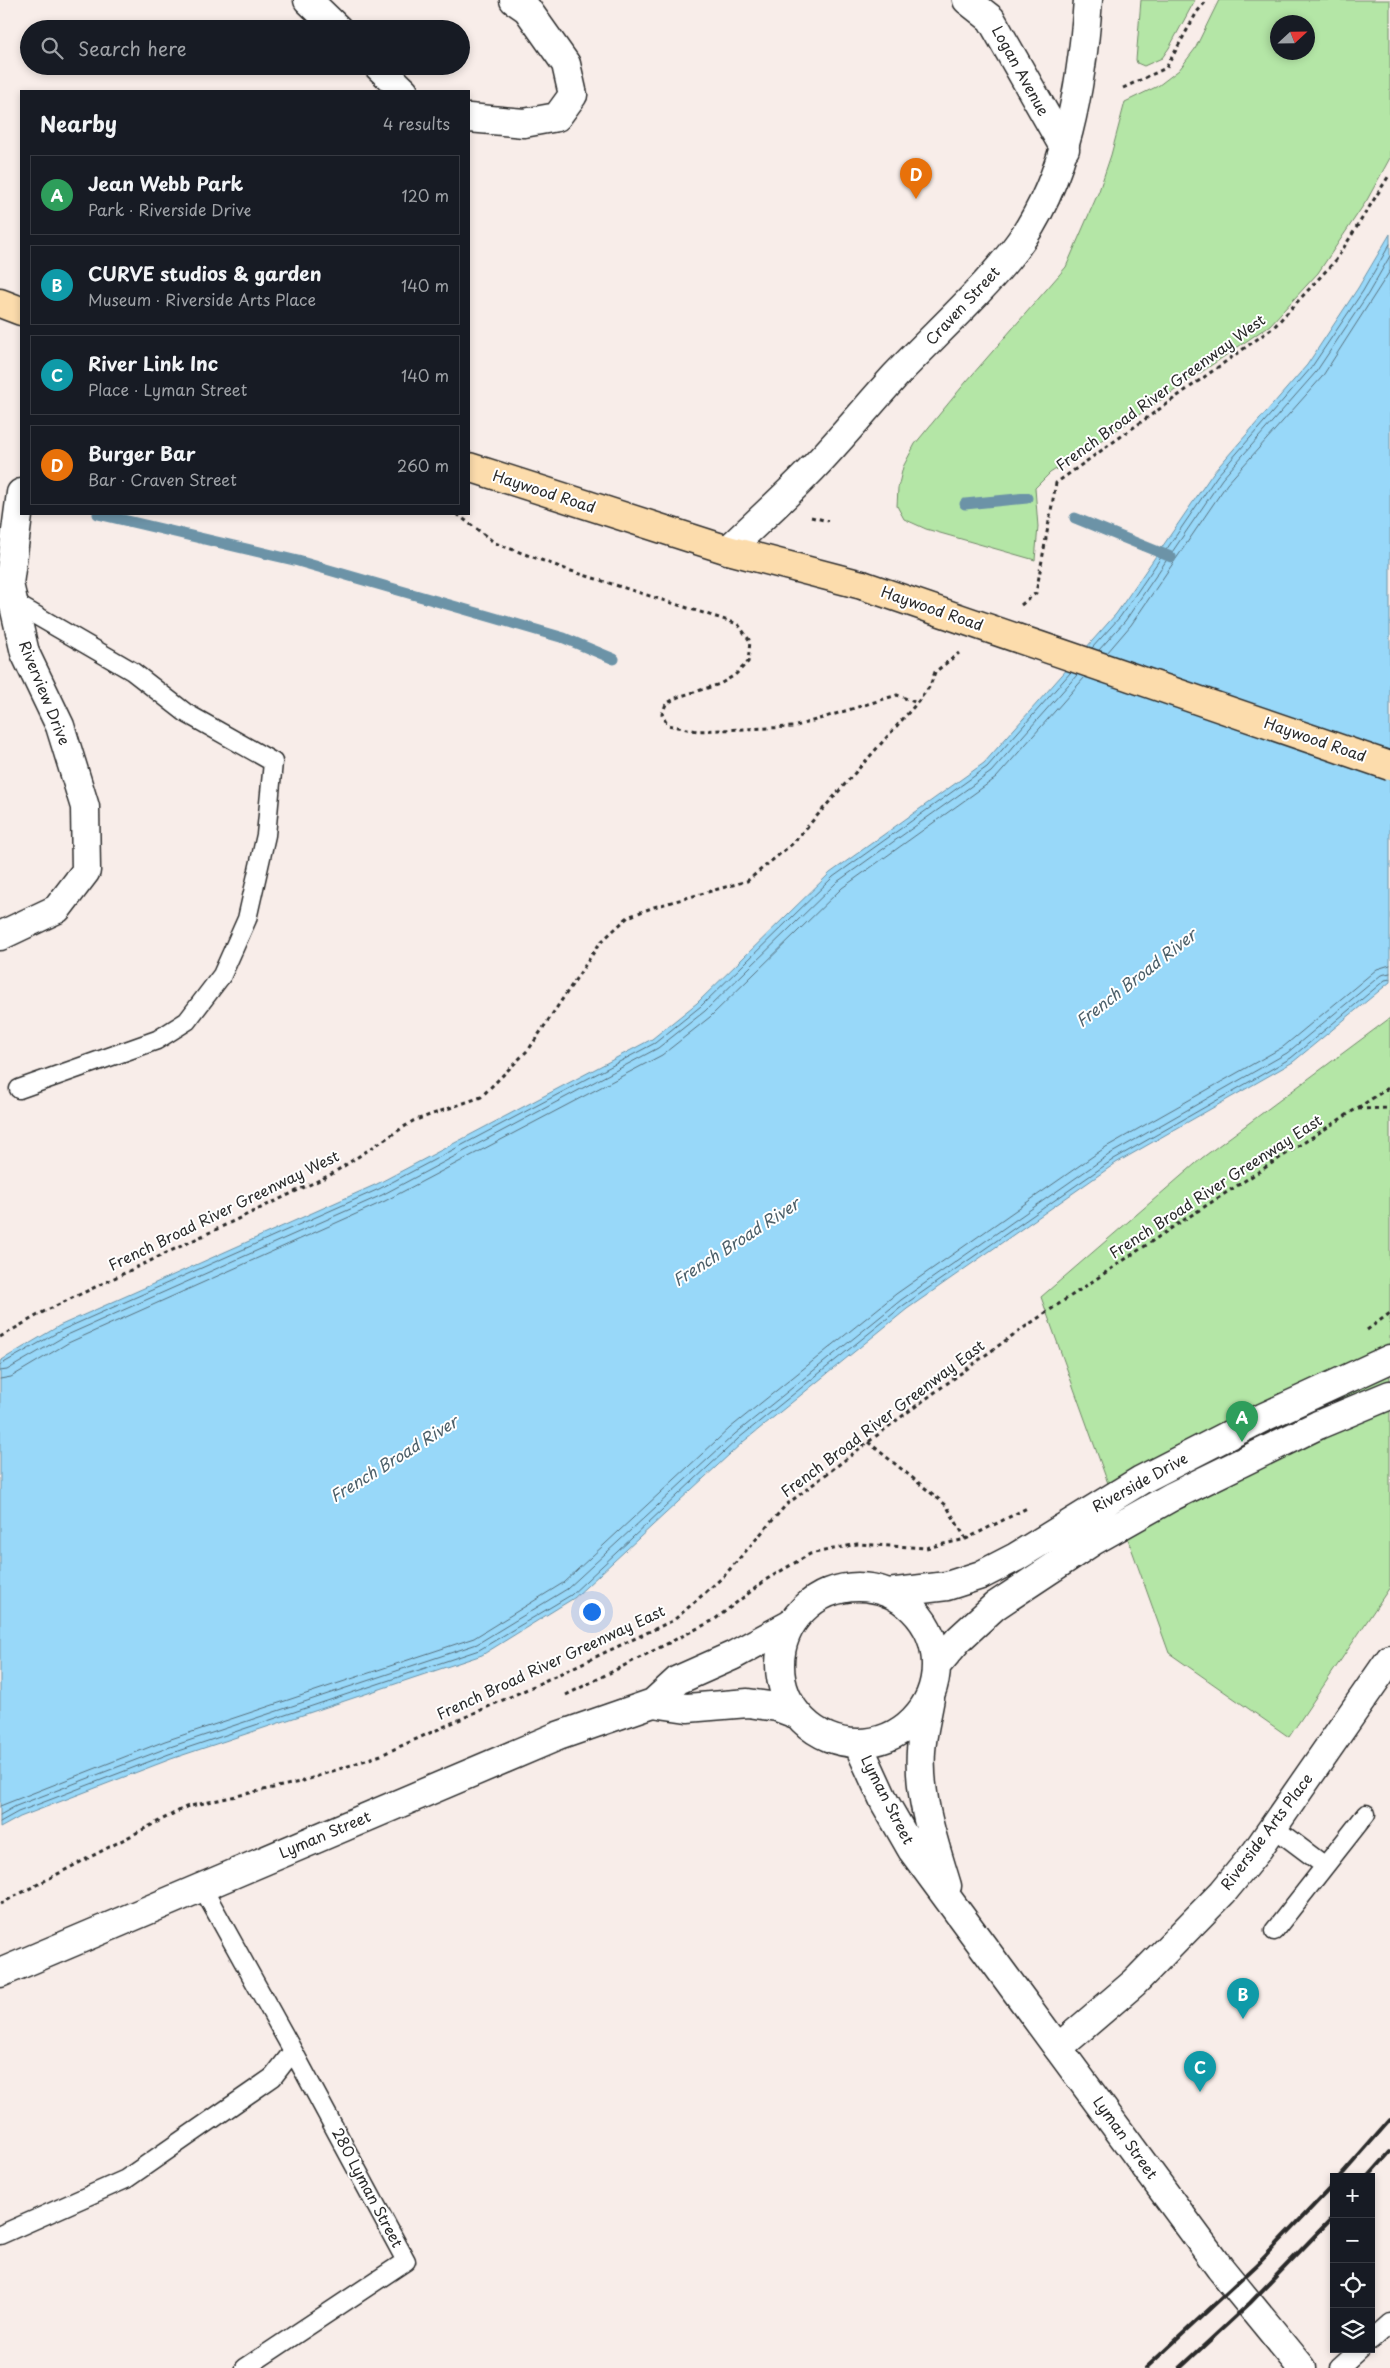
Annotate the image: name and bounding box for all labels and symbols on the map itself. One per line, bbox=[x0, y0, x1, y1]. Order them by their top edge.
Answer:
north arrow bbox=[1270, 15, 1315, 60]
street label: Logan Avenue bbox=[987, 21, 1056, 120]
pin: D bbox=[900, 158, 932, 199]
street label: Craven Street bbox=[919, 260, 1005, 350]
street label: French Broad River Greenway West bbox=[1051, 308, 1270, 476]
street label: Haywood Road bbox=[490, 463, 599, 518]
street label: Haywood Road bbox=[878, 579, 987, 636]
street label: Riverview Drive bbox=[14, 637, 77, 748]
street label: Haywood Road bbox=[1261, 710, 1370, 767]
water label: French Broad River bbox=[1070, 921, 1202, 1032]
street label: French Broad River Greenway East bbox=[1104, 1108, 1326, 1263]
street label: French Broad River Greenway West bbox=[104, 1144, 343, 1276]
water label: French Broad River bbox=[667, 1190, 805, 1291]
street label: French Broad River Greenway East bbox=[776, 1334, 989, 1502]
pin: A bbox=[1226, 1401, 1258, 1442]
water label: French Broad River bbox=[325, 1408, 464, 1507]
street label: Riverside Drive bbox=[1087, 1446, 1191, 1517]
street label: French Broad River Greenway East bbox=[432, 1598, 668, 1725]
your location bbox=[579, 1599, 605, 1625]
street label: Lyman Street bbox=[856, 1751, 921, 1848]
street label: Riverside Arts Place bbox=[1214, 1768, 1318, 1894]
street label: Lyman Street bbox=[275, 1804, 374, 1863]
pin: B bbox=[1227, 1978, 1259, 2019]
pin: C bbox=[1184, 2051, 1216, 2092]
street label: Lyman Street bbox=[1088, 2091, 1164, 2183]
street label: 280 Lyman Street bbox=[327, 2123, 410, 2251]

